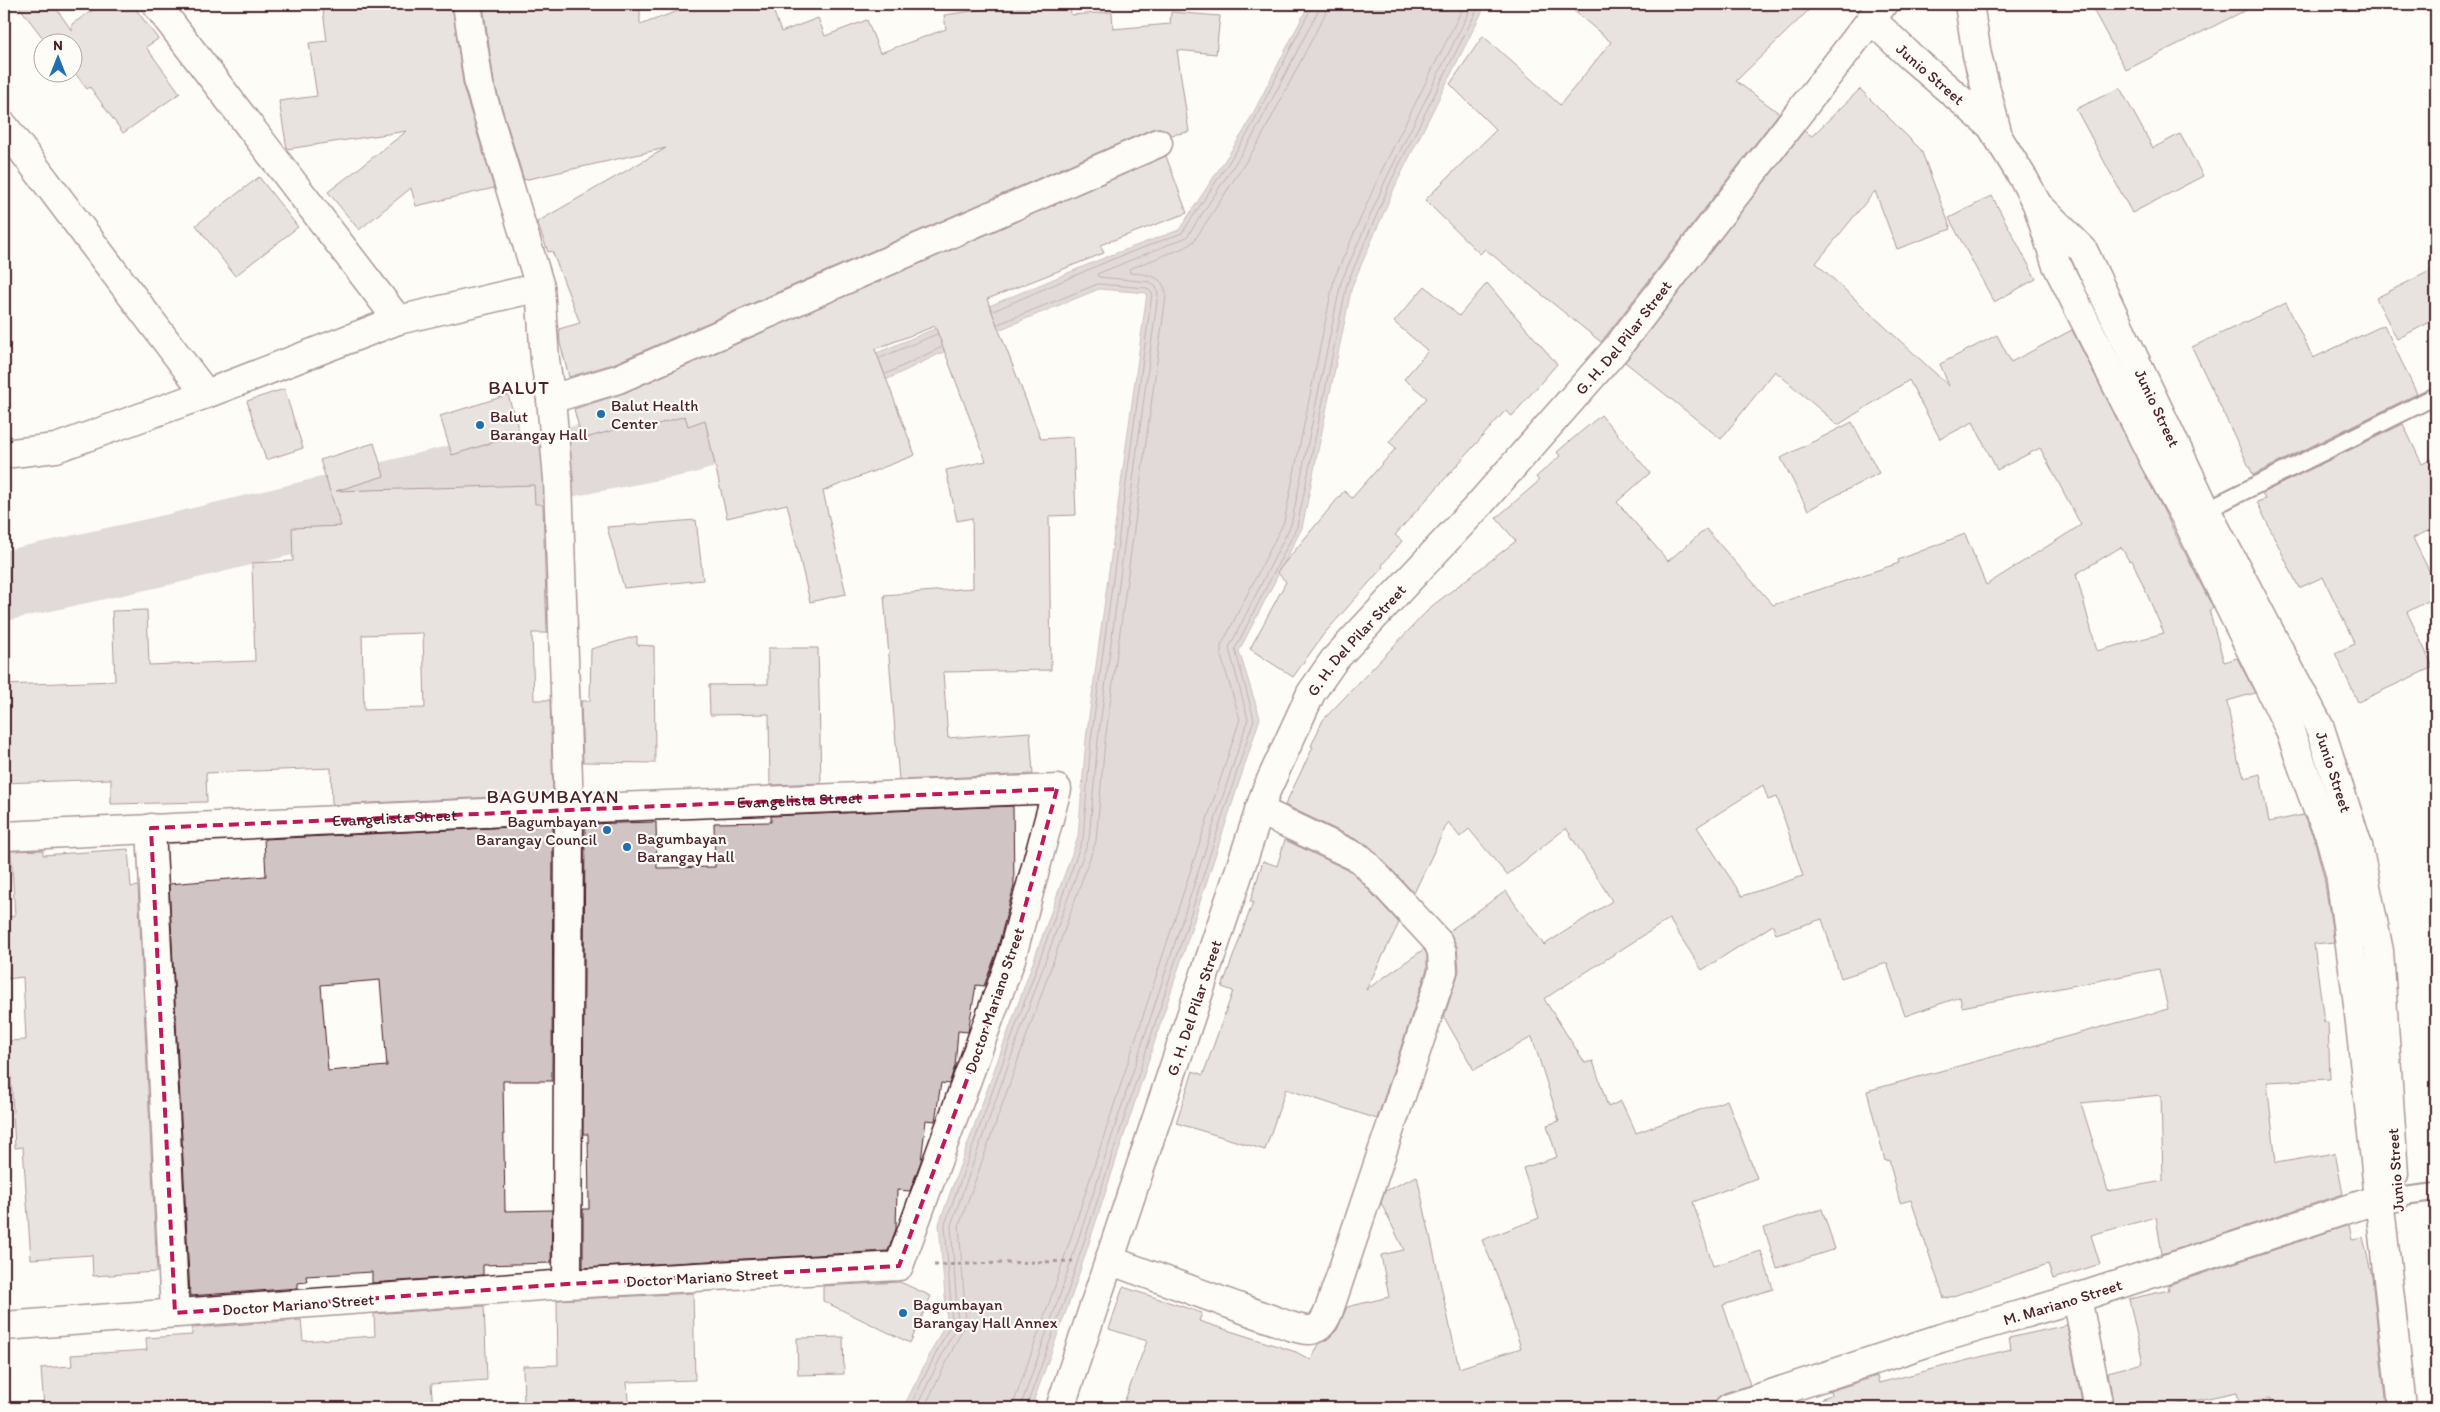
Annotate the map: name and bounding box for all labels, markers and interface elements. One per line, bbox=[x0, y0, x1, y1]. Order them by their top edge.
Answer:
north arrow bbox=[32, 32, 82, 82]
text: N bbox=[53, 37, 63, 54]
street label: Junio Street bbox=[1892, 39, 1968, 109]
street label: G. H. Del Pilar Street bbox=[1571, 277, 1676, 399]
street label: Junio Street bbox=[2131, 366, 2184, 450]
district label: BALUT bbox=[488, 376, 550, 399]
place label: Balut Health Center bbox=[611, 396, 698, 433]
place label: Balut Barangay Hall bbox=[490, 407, 588, 444]
marker: Balut Health Center bbox=[595, 408, 607, 420]
marker: Balut Barangay Hall bbox=[474, 419, 486, 431]
street label: G. H. Del Pilar Street bbox=[1303, 580, 1410, 700]
street label: Junio Street bbox=[2312, 729, 2356, 815]
district label: BAGUMBAYAN bbox=[487, 785, 620, 808]
street label: Evangelista Street bbox=[736, 788, 862, 812]
street label: Evangelista Street bbox=[332, 805, 457, 830]
place label: Bagumbayan Barangay Council bbox=[476, 812, 597, 849]
marker: Bagumbayan Barangay Council bbox=[601, 824, 613, 836]
place label: Bagumbayan Barangay Hall bbox=[637, 829, 735, 866]
marker: Bagumbayan Barangay Hall bbox=[621, 841, 633, 853]
street label: Doctor Mariano Street bbox=[961, 925, 1028, 1075]
street label: G. H. Del Pilar Street bbox=[1163, 938, 1226, 1078]
street label: Junio Street bbox=[2383, 1127, 2408, 1213]
street label: Doctor Mariano Street bbox=[625, 1264, 779, 1291]
street label: M. Mariano Street bbox=[2001, 1275, 2124, 1329]
street label: Doctor Mariano Street bbox=[221, 1290, 375, 1319]
place label: Bagumbayan Barangay Hall Annex bbox=[913, 1295, 1058, 1332]
marker: Bagumbayan Barangay Hall Annex bbox=[897, 1307, 909, 1319]

